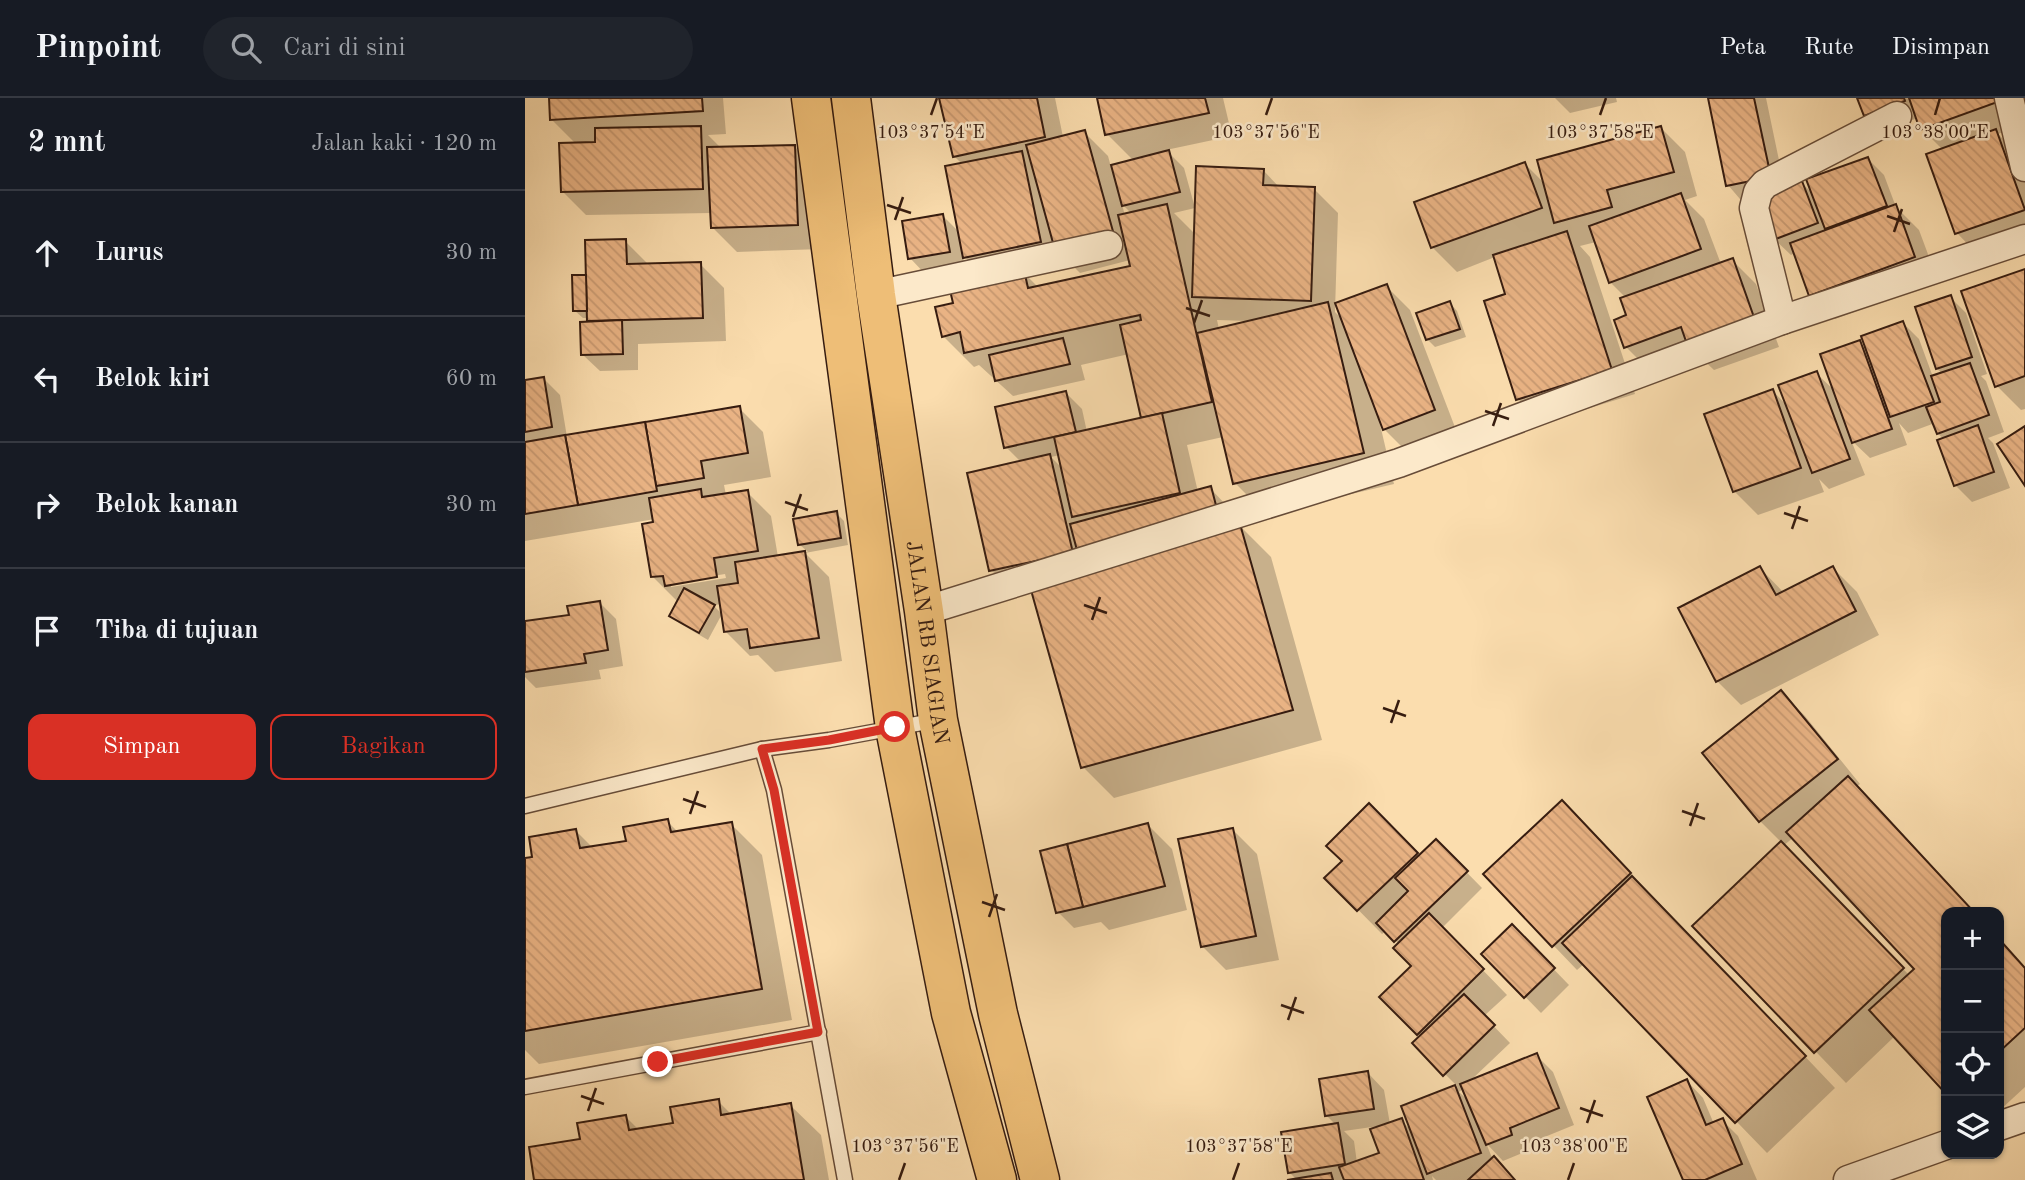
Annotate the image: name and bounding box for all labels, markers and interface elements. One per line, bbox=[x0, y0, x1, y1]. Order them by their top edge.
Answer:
search box bbox=[203, 17, 693, 80]
icon: search bbox=[227, 29, 265, 67]
text: Pinpoint bbox=[35, 32, 161, 65]
text: Cari di sini bbox=[283, 35, 405, 61]
text: Peta bbox=[1720, 36, 1766, 60]
text: Rute bbox=[1804, 36, 1854, 60]
text: Disimpan bbox=[1892, 36, 1990, 60]
text: 103°37'54"E bbox=[877, 124, 985, 142]
text: 103°37'56"E bbox=[1212, 124, 1320, 142]
text: 103°37'58"E bbox=[1546, 124, 1654, 142]
text: 103°38'00"E bbox=[1881, 124, 1989, 142]
text: 2 mnt bbox=[28, 128, 105, 158]
text: Jalan kaki · 120 m bbox=[311, 132, 497, 155]
icon: ahead bbox=[28, 234, 66, 272]
text: Lurus bbox=[95, 240, 163, 266]
text: 30 m bbox=[446, 241, 497, 264]
icon: left bbox=[28, 360, 66, 398]
text: Belok kiri bbox=[95, 366, 210, 392]
text: 60 m bbox=[446, 367, 497, 390]
icon: right bbox=[28, 486, 66, 524]
text: Belok kanan bbox=[95, 492, 239, 518]
text: 30 m bbox=[446, 493, 497, 516]
street label: JALAN RB SIAGIAN bbox=[901, 539, 952, 747]
icon: arrive bbox=[28, 612, 66, 650]
text: Tiba di tujuan bbox=[95, 618, 259, 644]
route start bbox=[879, 711, 910, 742]
button: Simpan bbox=[28, 714, 256, 780]
button: Bagikan bbox=[270, 714, 497, 780]
map controls bbox=[1941, 907, 2004, 1159]
button: + bbox=[1941, 907, 2004, 970]
button: − bbox=[1941, 970, 2004, 1033]
button: locate bbox=[1941, 1033, 2004, 1096]
route end bbox=[642, 1046, 673, 1077]
button: layers bbox=[1941, 1096, 2004, 1159]
text: 103°37'56"E bbox=[851, 1138, 959, 1156]
text: 103°37'58"E bbox=[1185, 1138, 1293, 1156]
text: 103°38'00"E bbox=[1520, 1138, 1628, 1156]

